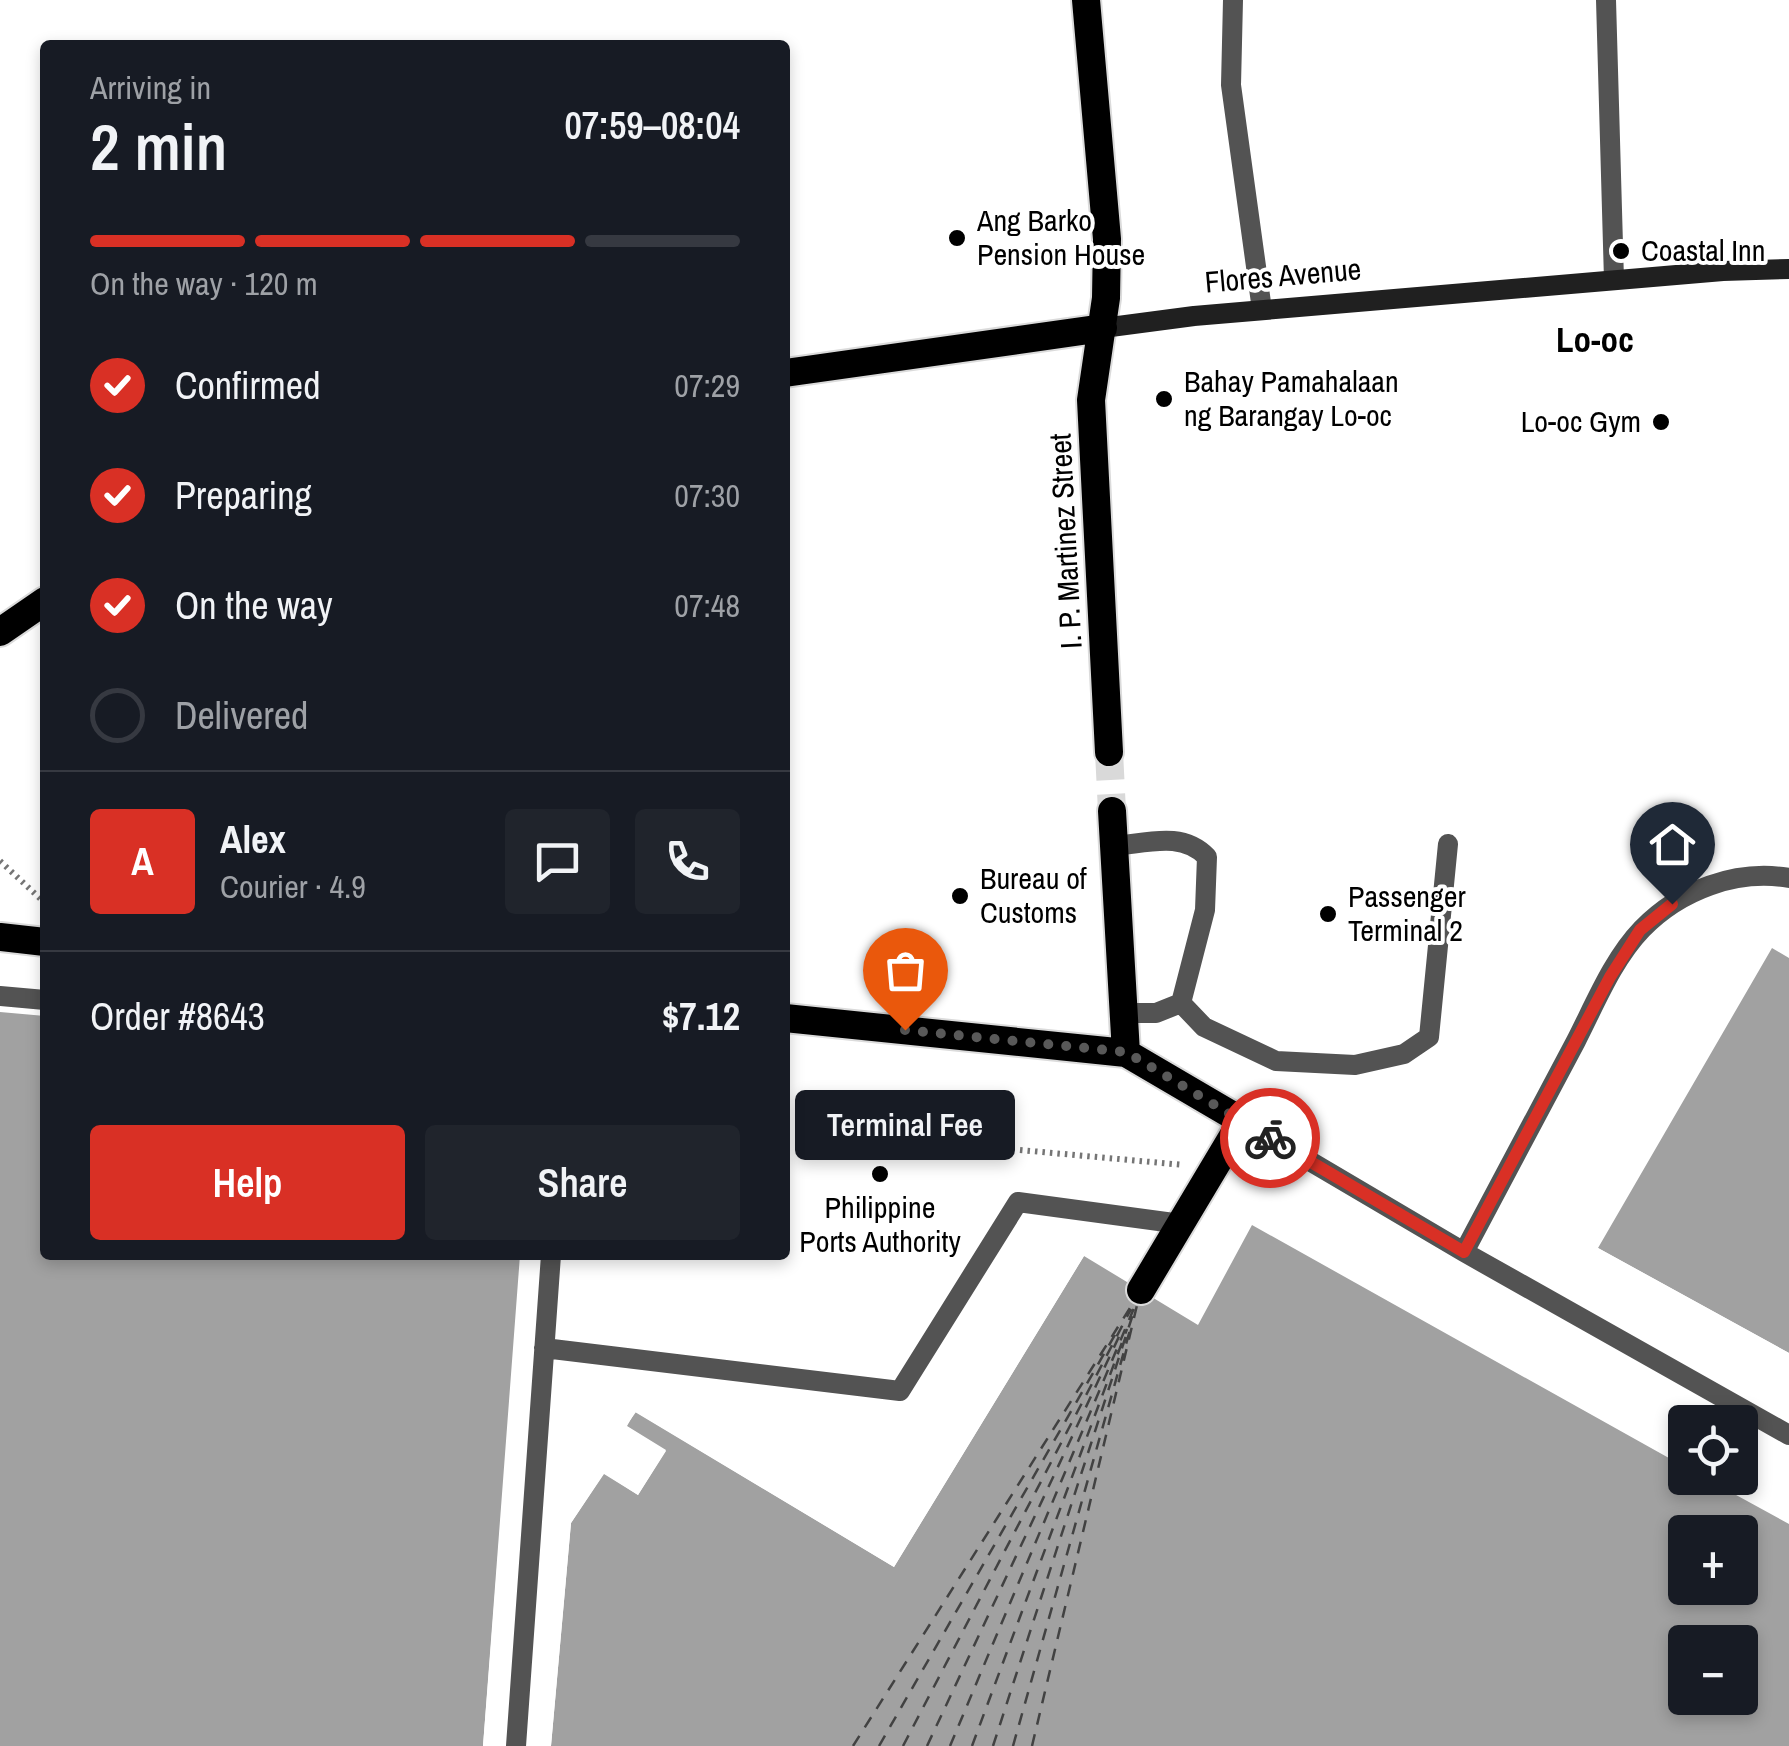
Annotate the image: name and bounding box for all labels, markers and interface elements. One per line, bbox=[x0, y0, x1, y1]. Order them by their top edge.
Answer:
text: Arriving in bbox=[90, 66, 211, 109]
text: 07:59–08:04 bbox=[564, 100, 740, 151]
text: 2 min bbox=[90, 103, 227, 190]
place label: Ang Barko Pension House bbox=[976, 200, 1145, 274]
marker: Ang Barko Pension House bbox=[946, 227, 968, 249]
place label: Coastal Inn bbox=[1641, 230, 1765, 270]
marker: Coastal Inn bbox=[1610, 240, 1632, 262]
street label: Flores Avenue bbox=[1203, 248, 1363, 302]
text: On the way · 120 m bbox=[90, 262, 318, 305]
district label: Lo-oc bbox=[1556, 316, 1634, 363]
icon: check bbox=[90, 358, 145, 413]
text: Confirmed bbox=[175, 360, 320, 411]
place label: Bahay Pamahalaan ng Barangay Lo-oc bbox=[1184, 361, 1399, 435]
text: 07:29 bbox=[674, 364, 740, 407]
marker: Bahay Pamahalaan ng Barangay Lo-oc bbox=[1153, 388, 1175, 410]
place label: Lo-oc Gym bbox=[1521, 401, 1641, 441]
marker: Lo-oc Gym bbox=[1650, 411, 1672, 433]
street label: I. P. Martinez Street bbox=[1039, 432, 1091, 650]
icon: check bbox=[90, 468, 145, 523]
text: Preparing bbox=[175, 470, 312, 521]
text: 07:30 bbox=[674, 474, 740, 517]
icon: check bbox=[90, 578, 145, 633]
text: On the way bbox=[175, 580, 333, 631]
text: 07:48 bbox=[674, 584, 740, 627]
text: Delivered bbox=[175, 690, 308, 741]
pin bbox=[1630, 802, 1715, 905]
button: chat bbox=[505, 809, 610, 914]
button: phone bbox=[635, 809, 740, 914]
text: Alex bbox=[220, 814, 286, 865]
icon: home bbox=[1645, 817, 1700, 872]
text: A bbox=[131, 836, 154, 887]
place label: Bureau of Customs bbox=[980, 858, 1087, 932]
text: Courier · 4.9 bbox=[220, 865, 366, 908]
place label: Passenger Terminal 2 bbox=[1348, 876, 1466, 950]
marker: Bureau of Customs bbox=[949, 885, 971, 907]
marker: Passenger Terminal 2 bbox=[1317, 903, 1339, 925]
pin bbox=[863, 928, 948, 1031]
icon: bag bbox=[878, 943, 933, 998]
text: Order #8643 bbox=[90, 991, 265, 1042]
text: $7.12 bbox=[662, 991, 740, 1042]
courier bbox=[1220, 1088, 1320, 1188]
callout: Terminal Fee bbox=[795, 1090, 1015, 1160]
text: Terminal Fee bbox=[827, 1103, 983, 1146]
icon: bike bbox=[1243, 1111, 1298, 1166]
button: Help bbox=[90, 1125, 405, 1240]
button: Share bbox=[425, 1125, 740, 1240]
marker: Philippine Ports Authority bbox=[869, 1163, 891, 1185]
place label: Philippine Ports Authority bbox=[799, 1187, 961, 1261]
map controls bbox=[1668, 1405, 1758, 1715]
button: locate bbox=[1668, 1405, 1758, 1495]
button: + bbox=[1668, 1515, 1758, 1605]
button: − bbox=[1668, 1625, 1758, 1715]

